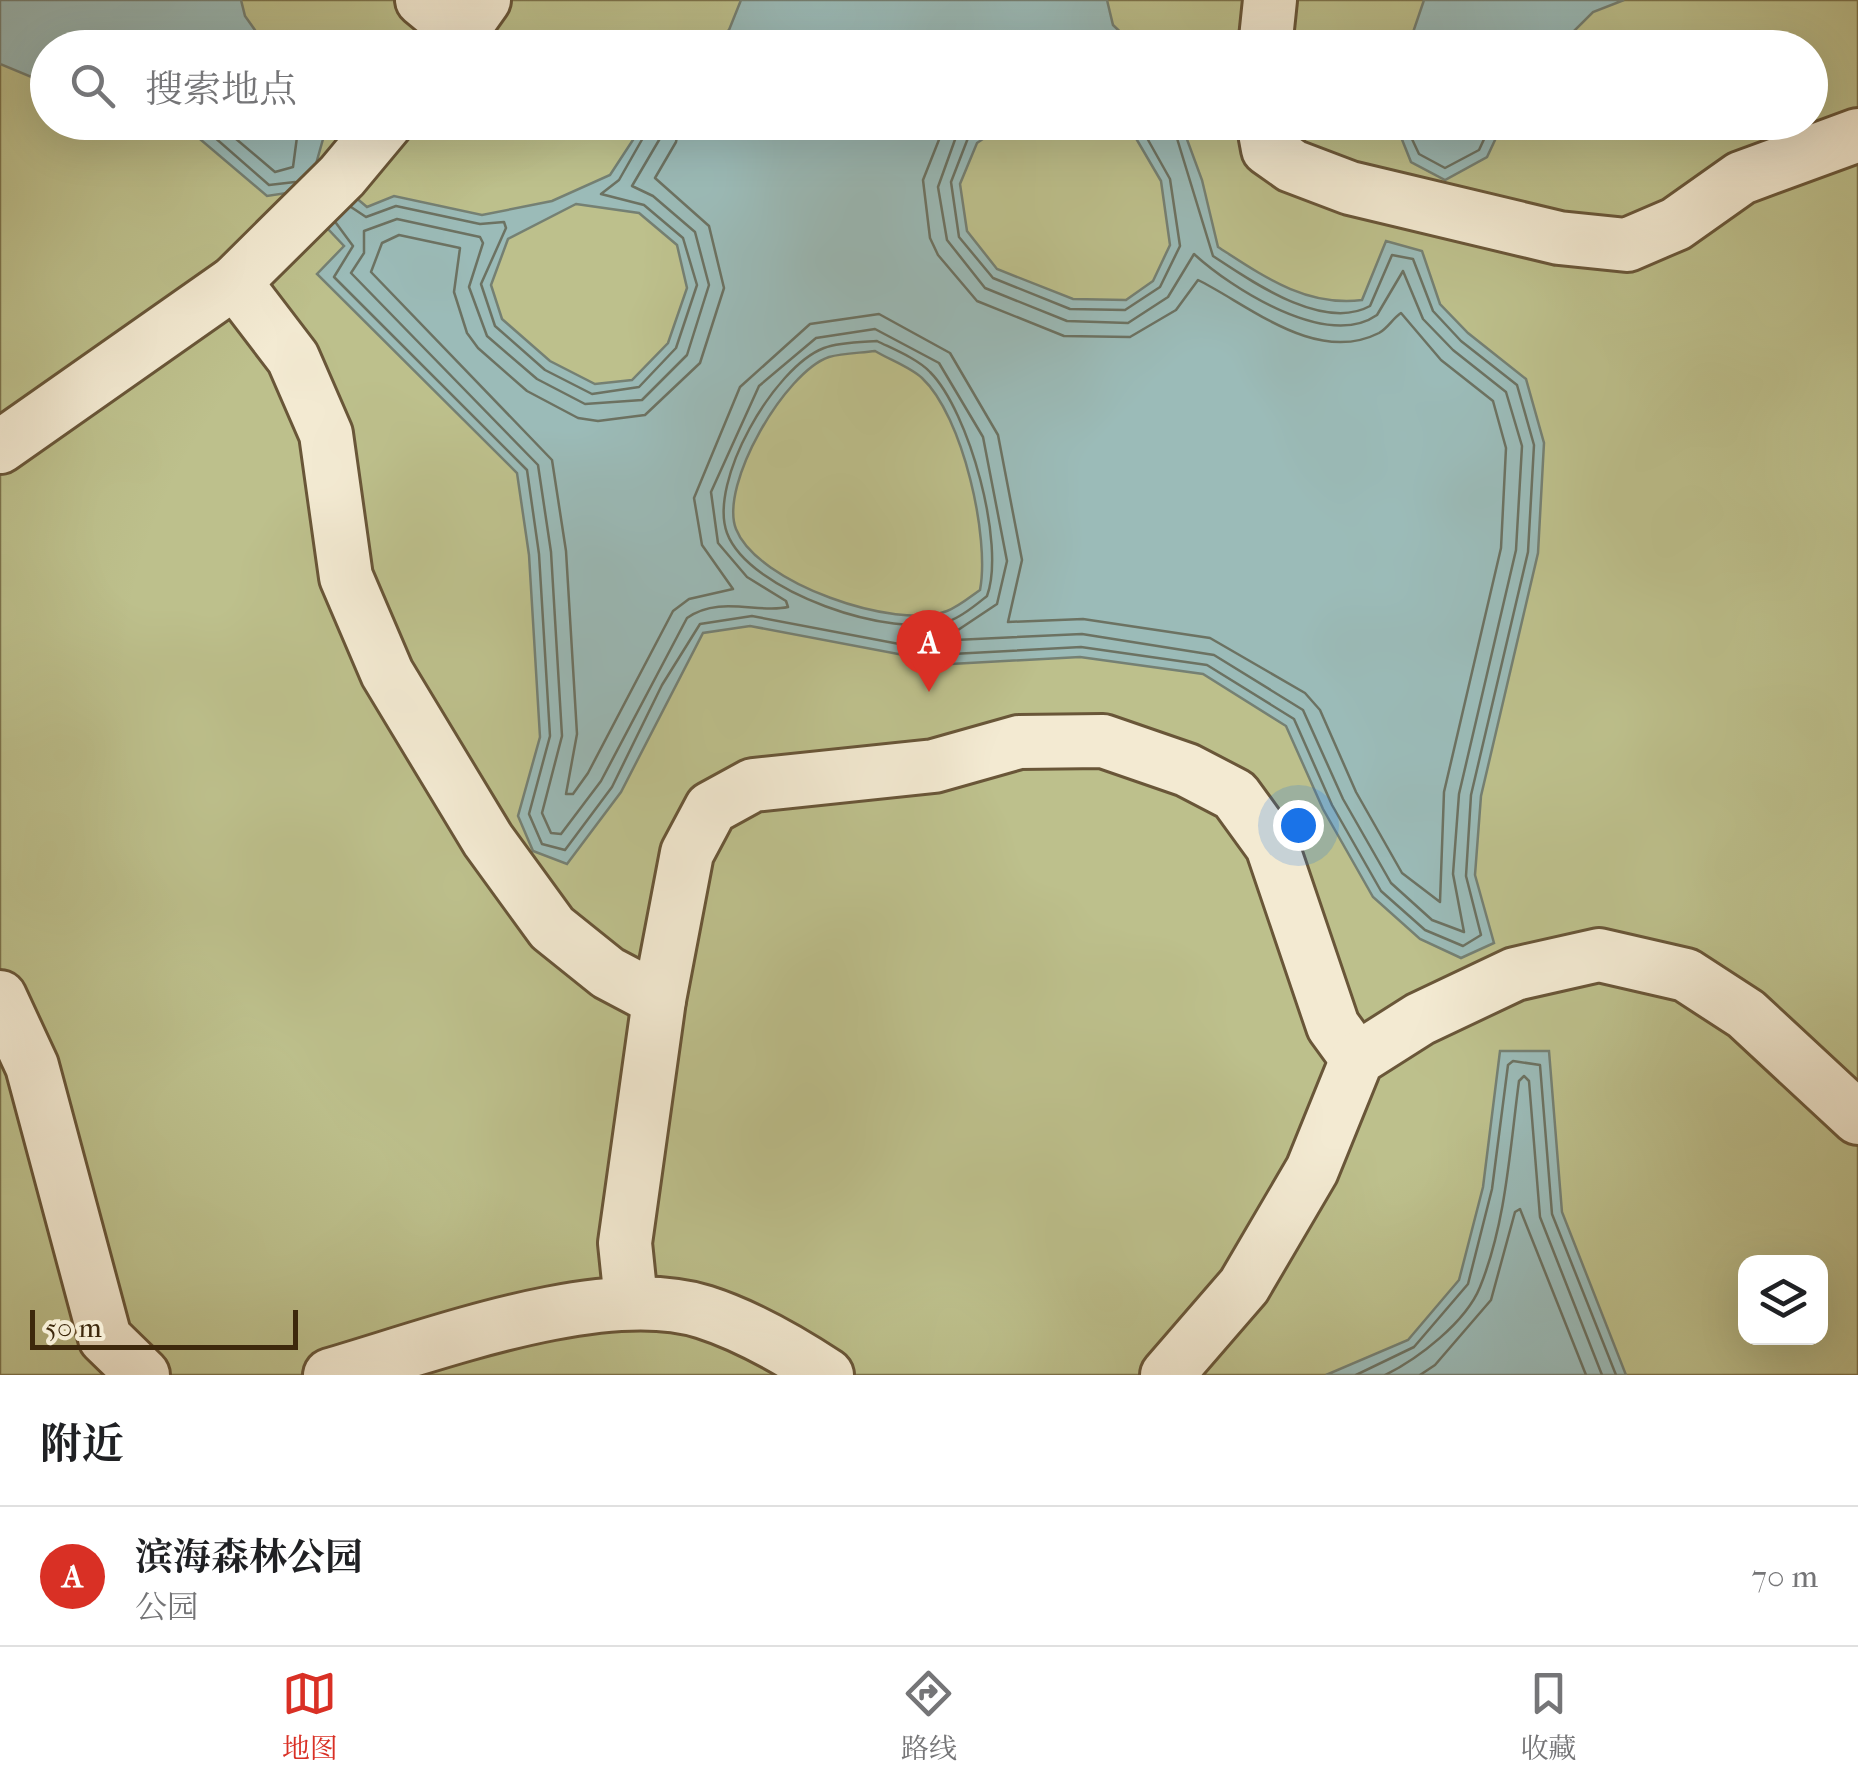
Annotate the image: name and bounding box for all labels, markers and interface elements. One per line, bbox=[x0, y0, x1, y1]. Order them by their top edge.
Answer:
search box bbox=[30, 30, 1828, 140]
icon: search bbox=[65, 58, 120, 113]
text: 搜索地点 bbox=[145, 67, 297, 112]
pin: A bbox=[896, 610, 962, 692]
your location bbox=[1273, 800, 1324, 851]
map controls bbox=[1738, 1255, 1828, 1345]
button: layers bbox=[1738, 1255, 1828, 1345]
scale bar bbox=[30, 1305, 298, 1350]
text: 50 m bbox=[45, 1311, 102, 1344]
text: 附近 bbox=[40, 1420, 124, 1469]
text: 滨海森林公园 bbox=[135, 1535, 363, 1580]
text: A bbox=[62, 1558, 83, 1595]
text: 70 m bbox=[1752, 1558, 1818, 1595]
text: 公园 bbox=[135, 1589, 199, 1626]
tab: 地图 bbox=[282, 1666, 338, 1766]
tab: 路线 bbox=[901, 1666, 957, 1766]
tab: 收藏 bbox=[1520, 1666, 1576, 1766]

